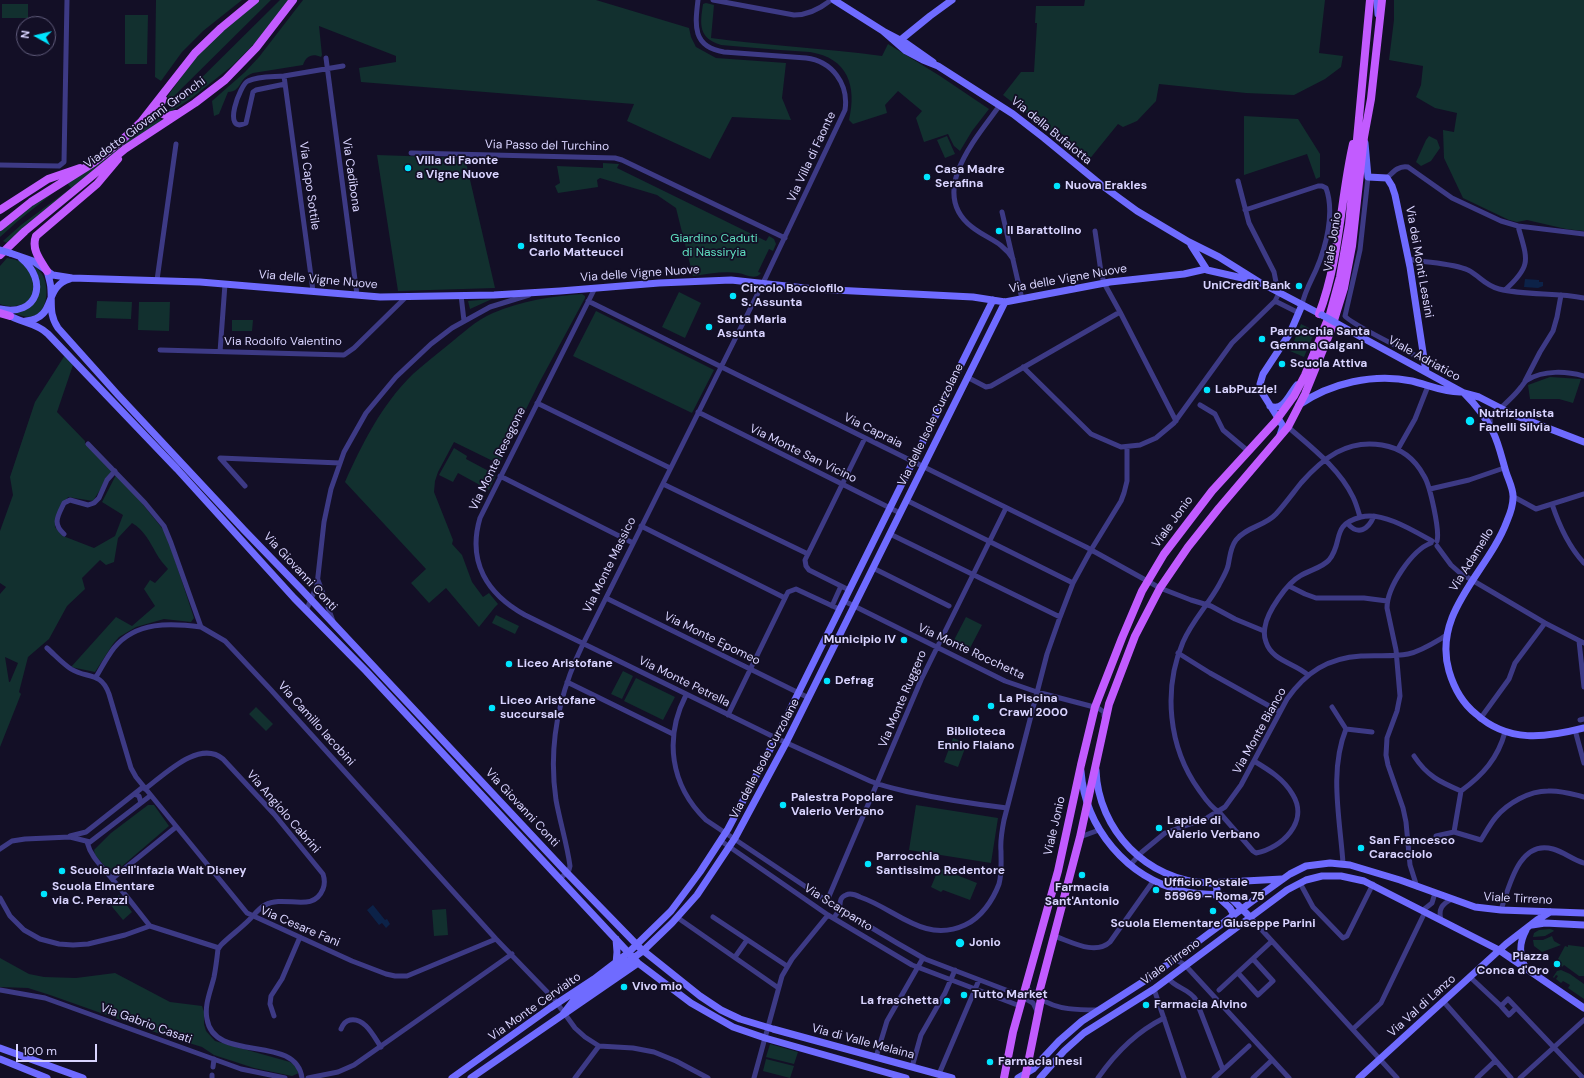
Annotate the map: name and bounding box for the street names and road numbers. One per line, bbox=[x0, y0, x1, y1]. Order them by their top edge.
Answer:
street label: Viadotto Giovanni Gronchi bbox=[81, 74, 209, 172]
street label: Via della Bufalotta bbox=[1008, 94, 1094, 168]
street label: Via Villa di Faonte bbox=[785, 110, 839, 204]
street label: Via Cadibona bbox=[339, 137, 363, 213]
street label: Via Passo del Turchino bbox=[485, 138, 609, 154]
street label: Via Capo Sottile bbox=[296, 141, 322, 231]
street label: Via dei Monti Lessini bbox=[1402, 205, 1436, 319]
street label: Viale Jonio bbox=[1321, 211, 1345, 273]
street label: Via delle Vigne Nuove bbox=[1008, 262, 1128, 296]
street label: Via delle Vigne Nuove bbox=[580, 263, 700, 285]
street label: Via delle Vigne Nuove bbox=[258, 268, 378, 292]
street label: Viale Adriatico bbox=[1385, 333, 1463, 385]
street label: Via Rodolfo Valentino bbox=[224, 335, 342, 349]
street label: Via delle Isole Curzolane bbox=[895, 361, 967, 489]
street label: Via Monte Resegone bbox=[467, 405, 529, 513]
street label: Via Capraia bbox=[841, 411, 905, 451]
street label: Via Monte San Vicino bbox=[747, 422, 859, 486]
street label: Viale Jonio bbox=[1150, 493, 1196, 551]
street label: Via Monte Massico bbox=[581, 515, 639, 615]
street label: Via Adamello bbox=[1447, 526, 1497, 594]
street label: Via Giovanni Conti bbox=[260, 530, 340, 614]
street label: Via Monte Epomeo bbox=[662, 609, 762, 669]
street label: Via Monte Rocchetta bbox=[915, 621, 1027, 683]
street label: Via Monte Ruggero bbox=[876, 648, 930, 750]
street label: Via Monte Petrella bbox=[636, 654, 732, 710]
street label: Via Camillo Iacobini bbox=[274, 679, 358, 769]
street label: Via Monte Bianco bbox=[1230, 685, 1290, 777]
street label: Via delle Isole Curzolane bbox=[727, 696, 803, 822]
street label: Via Giovanni Conti bbox=[482, 766, 562, 850]
street label: Via Angiolo Cabrini bbox=[243, 768, 323, 856]
street label: Viale Jonio bbox=[1041, 795, 1069, 857]
street label: Via Scarpanto bbox=[801, 881, 875, 935]
street label: Viale Tirreno bbox=[1483, 890, 1553, 908]
street label: Via Cesare Fani bbox=[258, 904, 342, 950]
street label: Viale Tirreno bbox=[1139, 936, 1203, 988]
street label: Via Monte Cervialto bbox=[486, 970, 584, 1044]
street label: Via Val di Lanzo bbox=[1385, 972, 1459, 1040]
street label: Via Gabrio Casati bbox=[98, 1001, 194, 1047]
street label: Via di Valle Melaina bbox=[810, 1021, 916, 1063]

